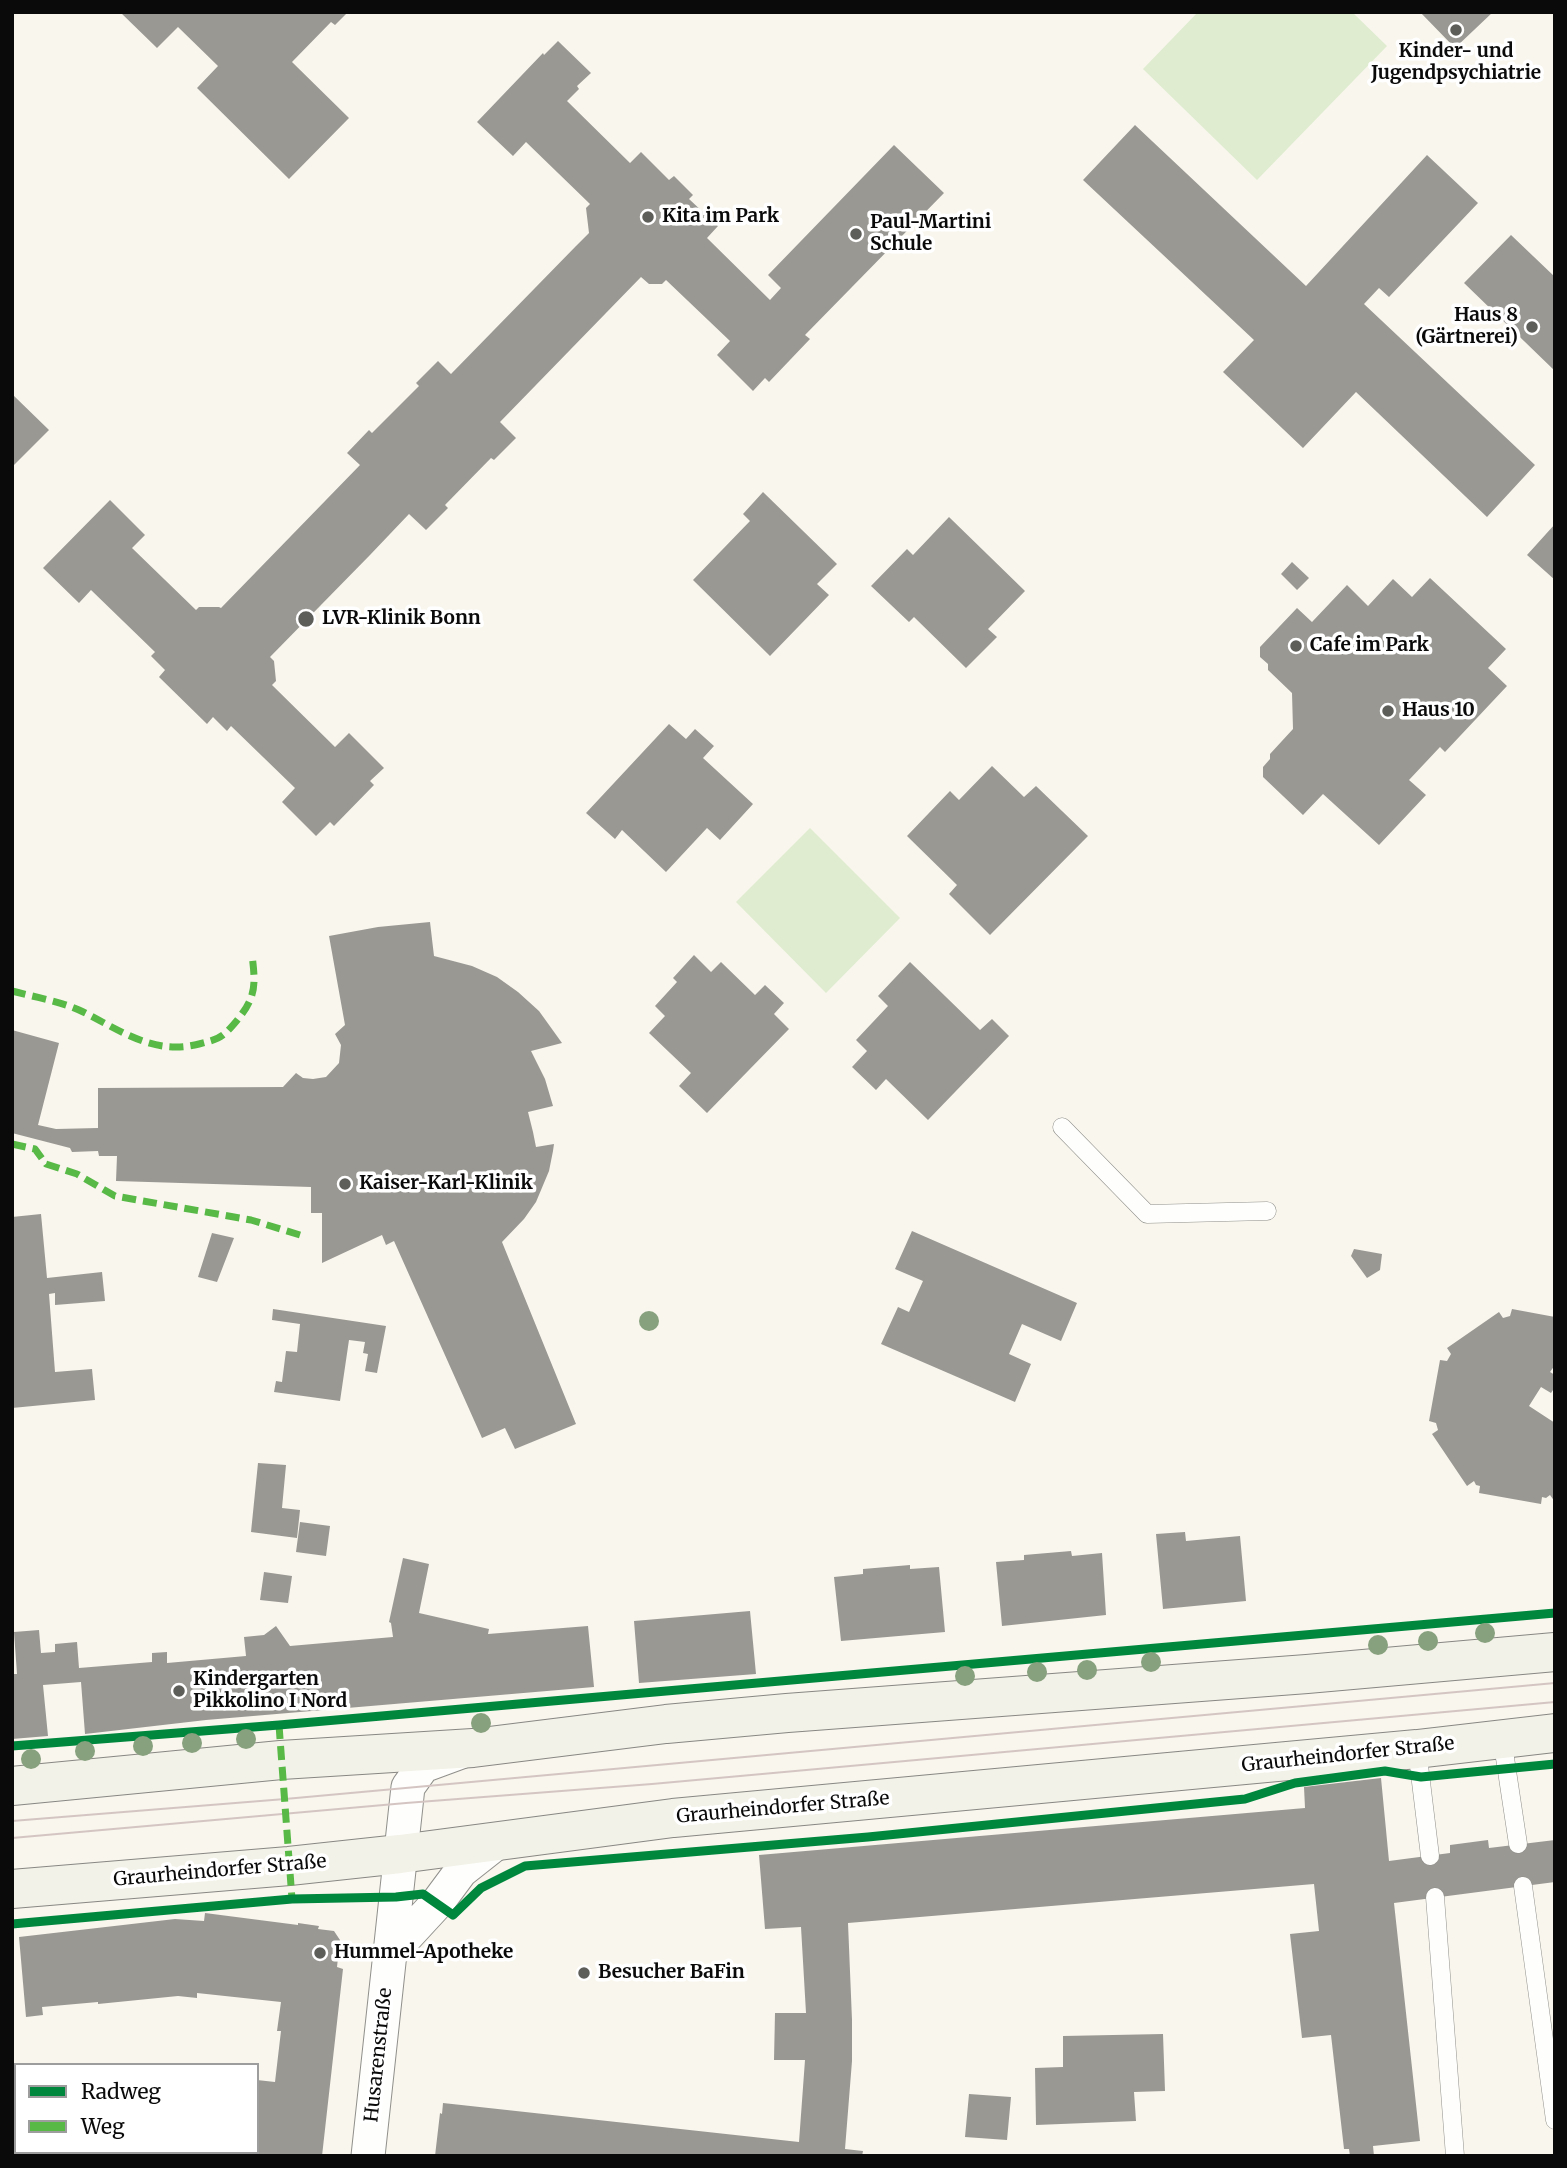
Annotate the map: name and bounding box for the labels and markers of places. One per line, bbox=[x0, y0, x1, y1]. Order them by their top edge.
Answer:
marker: Kinder- und Jugendpsychiatrie bbox=[1448, 22, 1464, 38]
place label: Kinder- und Jugendpsychiatrie bbox=[1371, 41, 1541, 85]
place label: Kita im Park bbox=[662, 206, 779, 228]
marker: Kita im Park bbox=[640, 209, 656, 225]
place label: Paul-Martini Schule bbox=[870, 212, 991, 256]
marker: Paul-Martini Schule bbox=[848, 226, 864, 242]
place label: Haus 8 (Gärtnerei) bbox=[1415, 305, 1518, 349]
marker: Haus 8 (Gärtnerei) bbox=[1524, 319, 1540, 335]
place label: LVR-Klinik Bonn bbox=[322, 608, 481, 630]
marker: LVR-Klinik Bonn bbox=[296, 609, 316, 629]
place label: Cafe im Park bbox=[1310, 635, 1429, 657]
marker: Cafe im Park bbox=[1288, 638, 1304, 654]
place label: Haus 10 bbox=[1402, 700, 1475, 722]
marker: Haus 10 bbox=[1380, 703, 1396, 719]
place label: Kaiser-Karl-Klinik bbox=[359, 1173, 533, 1195]
marker: Kaiser-Karl-Klinik bbox=[337, 1176, 353, 1192]
place label: Kindergarten Pikkolino I Nord bbox=[193, 1669, 347, 1713]
marker: Kindergarten Pikkolino I Nord bbox=[171, 1683, 187, 1699]
place label: Hummel-Apotheke bbox=[334, 1942, 513, 1964]
marker: Hummel-Apotheke bbox=[312, 1945, 328, 1961]
place label: Besucher BaFin bbox=[598, 1962, 745, 1984]
marker: Besucher BaFin bbox=[576, 1965, 592, 1981]

